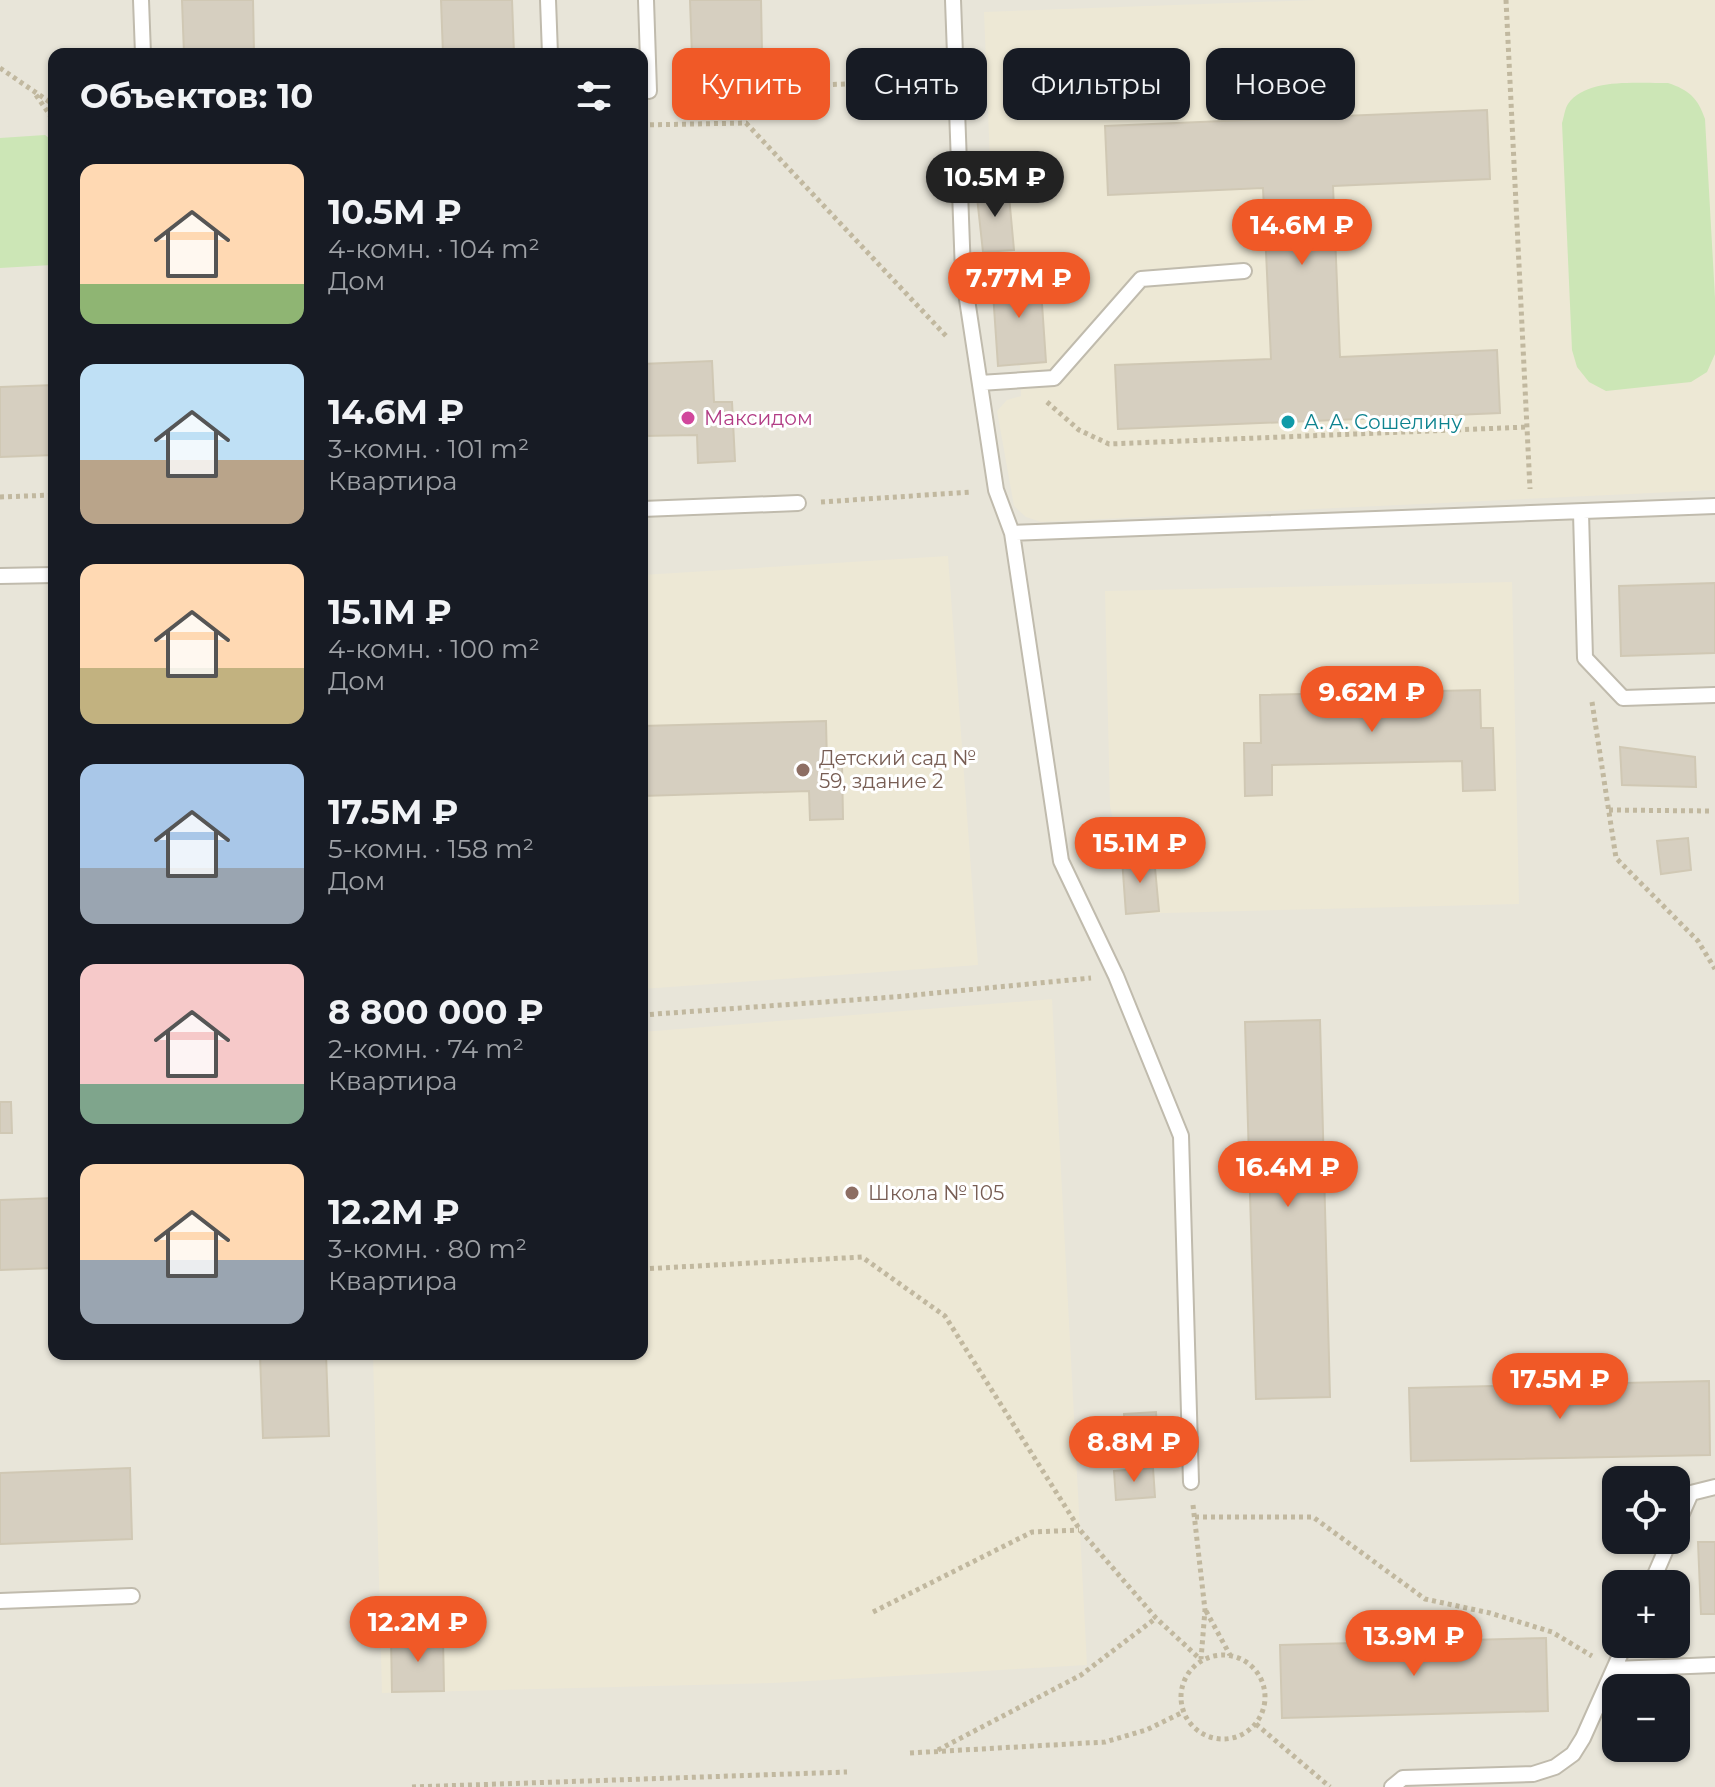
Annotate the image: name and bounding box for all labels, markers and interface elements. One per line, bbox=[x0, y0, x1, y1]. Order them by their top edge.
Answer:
chip: Купить bbox=[672, 48, 830, 120]
chip: Снять bbox=[846, 48, 987, 120]
chip: Фильтры bbox=[1003, 48, 1190, 120]
chip: Новое bbox=[1206, 48, 1355, 120]
icon: filters bbox=[572, 74, 616, 118]
text: Объектов: 10 bbox=[80, 75, 313, 117]
pin: 10.5M ₽ bbox=[921, 151, 1069, 219]
text: 10.5M ₽ bbox=[944, 161, 1046, 193]
text: 10.5M ₽ bbox=[328, 191, 462, 233]
icon: home bbox=[144, 196, 240, 292]
pin: 14.6M ₽ bbox=[1228, 199, 1376, 267]
text: 14.6M ₽ bbox=[1250, 209, 1354, 241]
text: 4-комн. · 104 m² bbox=[328, 233, 540, 265]
pin: 7.77M ₽ bbox=[945, 252, 1093, 320]
text: 7.77M ₽ bbox=[966, 262, 1072, 294]
text: Дом bbox=[328, 265, 385, 297]
text: 14.6M ₽ bbox=[328, 391, 464, 433]
icon: home bbox=[144, 396, 240, 492]
place label: Максидом bbox=[704, 406, 813, 430]
marker: Максидом bbox=[679, 409, 697, 427]
place label: А. А. Сошелину bbox=[1304, 410, 1462, 434]
marker: А. А. Сошелину bbox=[1279, 413, 1297, 431]
text: 3-комн. · 101 m² bbox=[328, 433, 529, 465]
text: Квартира bbox=[328, 465, 457, 497]
text: 15.1M ₽ bbox=[328, 591, 452, 633]
icon: home bbox=[144, 596, 240, 692]
text: 4-комн. · 100 m² bbox=[328, 633, 540, 665]
text: Дом bbox=[328, 665, 385, 697]
pin: 9.62M ₽ bbox=[1298, 666, 1446, 734]
text: 9.62M ₽ bbox=[1319, 676, 1425, 708]
place label: Детский сад № 59, здание 2 bbox=[819, 746, 976, 793]
marker: Детский сад № 59, здание 2 bbox=[794, 761, 812, 779]
text: 17.5M ₽ bbox=[328, 791, 458, 833]
icon: home bbox=[144, 796, 240, 892]
pin: 15.1M ₽ bbox=[1066, 817, 1214, 885]
text: 15.1M ₽ bbox=[1093, 827, 1187, 859]
text: 5-комн. · 158 m² bbox=[328, 833, 534, 865]
text: Дом bbox=[328, 865, 385, 897]
text: 8 800 000 ₽ bbox=[328, 991, 544, 1033]
icon: home bbox=[144, 996, 240, 1092]
text: 2-комн. · 74 m² bbox=[328, 1033, 524, 1065]
text: Квартира bbox=[328, 1065, 457, 1097]
pin: 16.4M ₽ bbox=[1214, 1141, 1362, 1209]
text: 16.4M ₽ bbox=[1236, 1151, 1340, 1183]
place label: Школа № 105 bbox=[868, 1181, 1004, 1205]
marker: Школа № 105 bbox=[843, 1184, 861, 1202]
text: 12.2M ₽ bbox=[328, 1191, 460, 1233]
icon: home bbox=[144, 1196, 240, 1292]
text: 3-комн. · 80 m² bbox=[328, 1233, 527, 1265]
text: Квартира bbox=[328, 1265, 457, 1297]
pin: 17.5M ₽ bbox=[1486, 1353, 1634, 1421]
text: 17.5M ₽ bbox=[1510, 1363, 1610, 1395]
pin: 8.8M ₽ bbox=[1069, 1416, 1199, 1484]
text: 8.8M ₽ bbox=[1087, 1426, 1181, 1458]
map controls bbox=[1602, 1466, 1690, 1762]
button: locate bbox=[1602, 1466, 1690, 1554]
button: + bbox=[1602, 1570, 1690, 1658]
pin: 12.2M ₽ bbox=[344, 1596, 492, 1664]
text: 12.2M ₽ bbox=[368, 1606, 468, 1638]
pin: 13.9M ₽ bbox=[1340, 1610, 1488, 1678]
text: 13.9M ₽ bbox=[1363, 1620, 1465, 1652]
button: − bbox=[1602, 1674, 1690, 1762]

